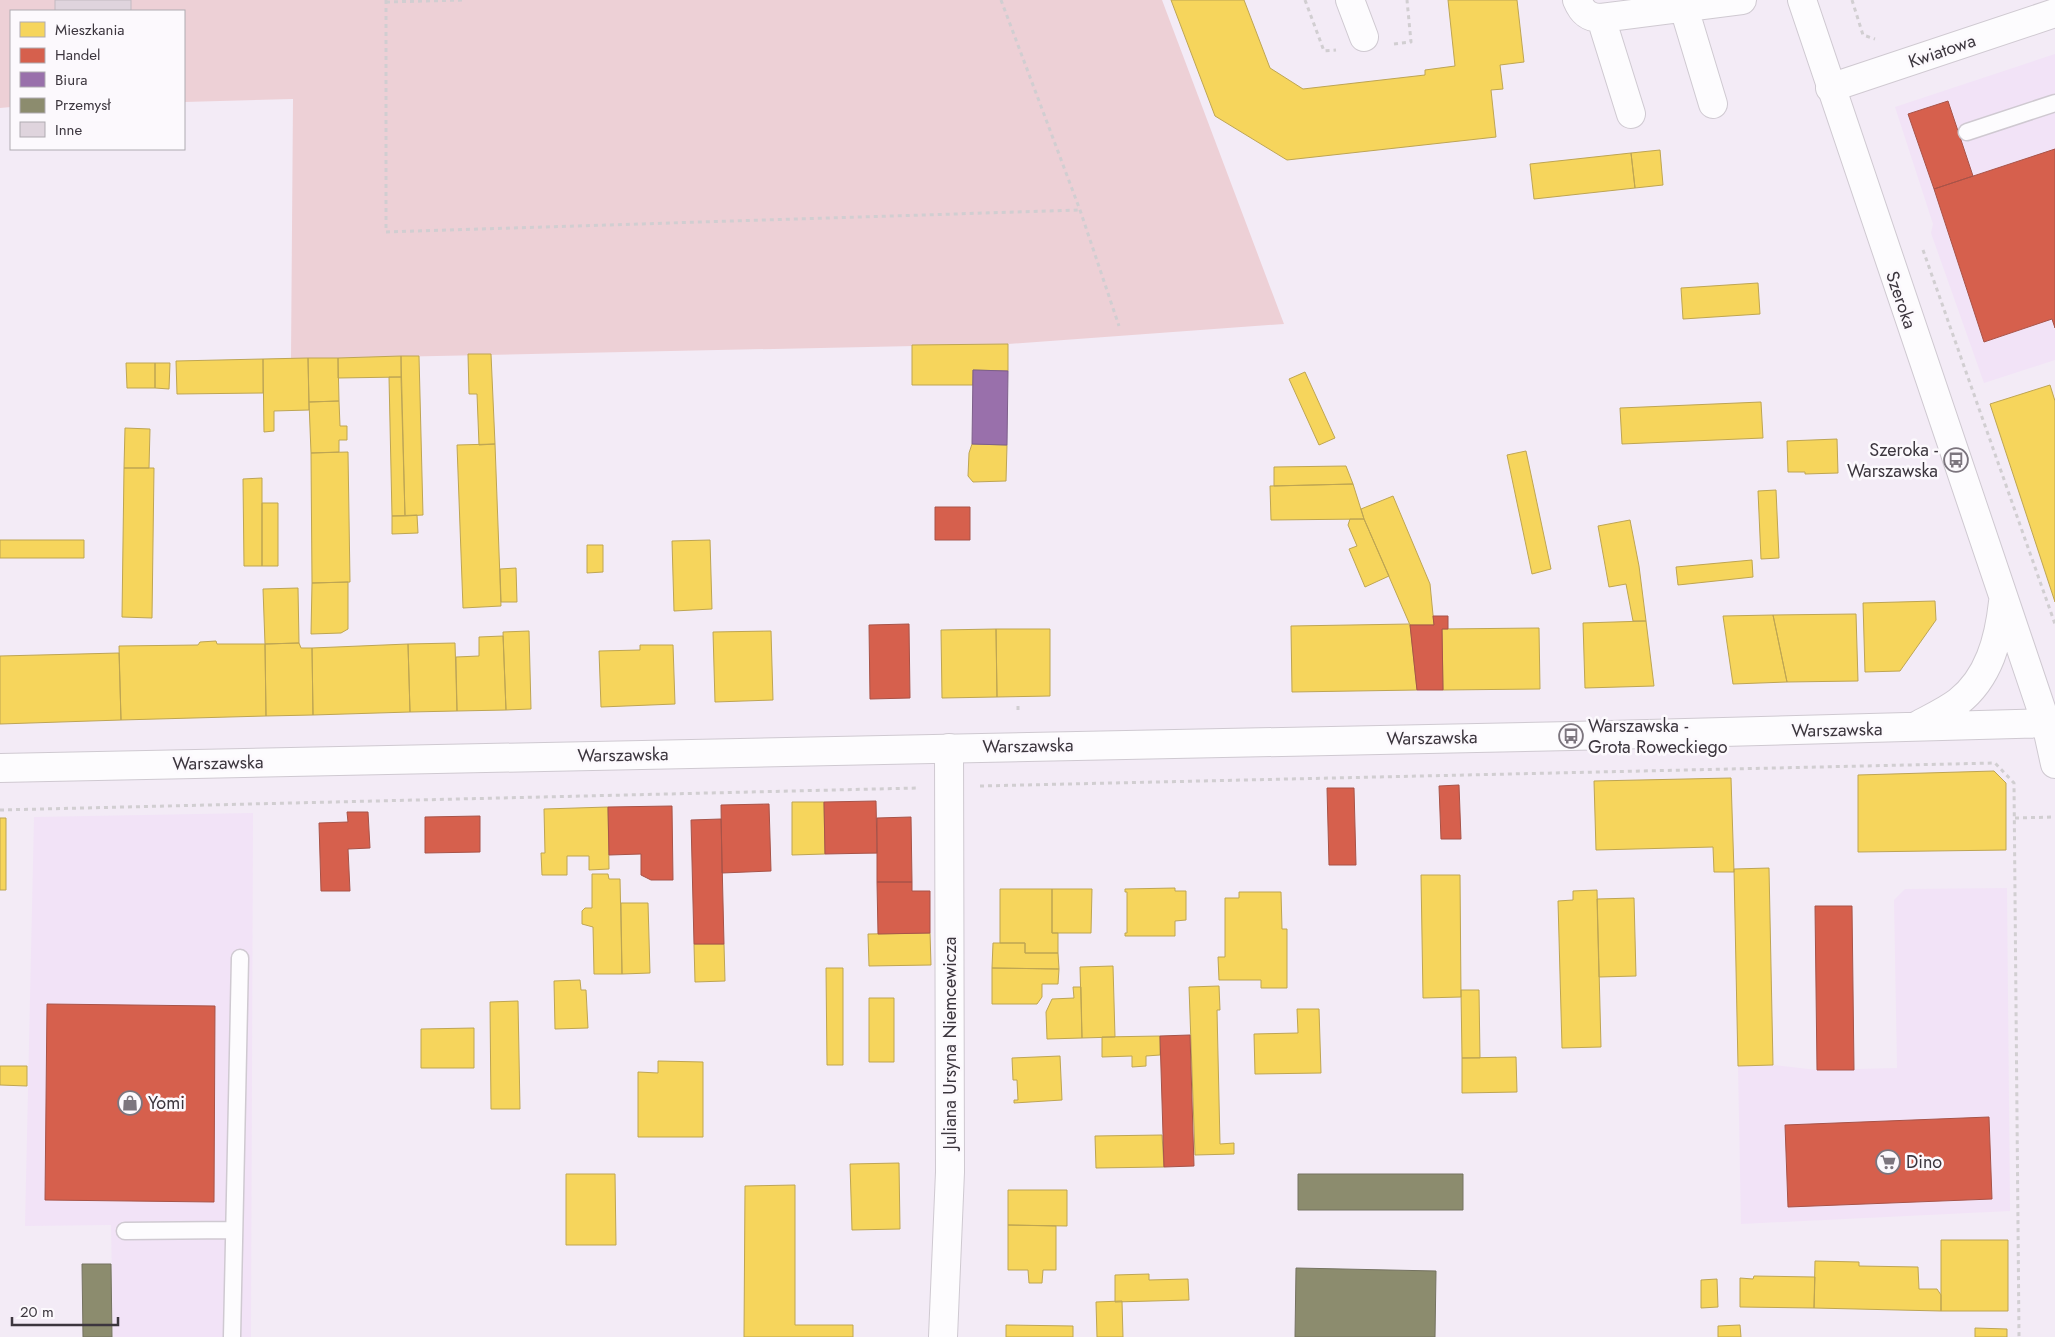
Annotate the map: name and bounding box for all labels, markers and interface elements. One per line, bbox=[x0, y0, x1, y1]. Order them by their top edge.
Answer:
legend bbox=[10, 10, 185, 150]
text: Mieszkania bbox=[55, 19, 125, 41]
street label: Kwiatowa bbox=[1905, 27, 1979, 75]
text: Handel bbox=[55, 44, 101, 66]
text: Biura bbox=[55, 69, 88, 91]
text: Przemysł bbox=[55, 94, 111, 116]
text: Inne bbox=[55, 119, 82, 141]
street label: Szeroka bbox=[1879, 268, 1923, 332]
place label: Szeroka - Warszawska bbox=[1847, 437, 1938, 484]
bus stop icon: Szeroka - Warszawska bbox=[1943, 447, 1969, 473]
place label: Warszawska - Grota Roweckiego bbox=[1588, 713, 1728, 760]
street label: Warszawska bbox=[1791, 716, 1883, 744]
bus stop icon: Warszawska - Grota Roweckiego bbox=[1558, 723, 1584, 749]
street label: Warszawska bbox=[1386, 724, 1478, 752]
street label: Warszawska bbox=[982, 732, 1074, 760]
street label: Warszawska bbox=[577, 741, 669, 769]
street label: Warszawska bbox=[172, 749, 264, 777]
street label: Juliana Ursyna Niemcewicza bbox=[937, 937, 963, 1151]
shop icon: Yomi bbox=[117, 1090, 143, 1116]
place label: Yomi bbox=[148, 1090, 185, 1116]
supermarket icon: Dino bbox=[1875, 1149, 1901, 1175]
place label: Dino bbox=[1906, 1149, 1942, 1175]
scale bar bbox=[12, 1294, 119, 1326]
text: 20 m bbox=[20, 1301, 54, 1323]

